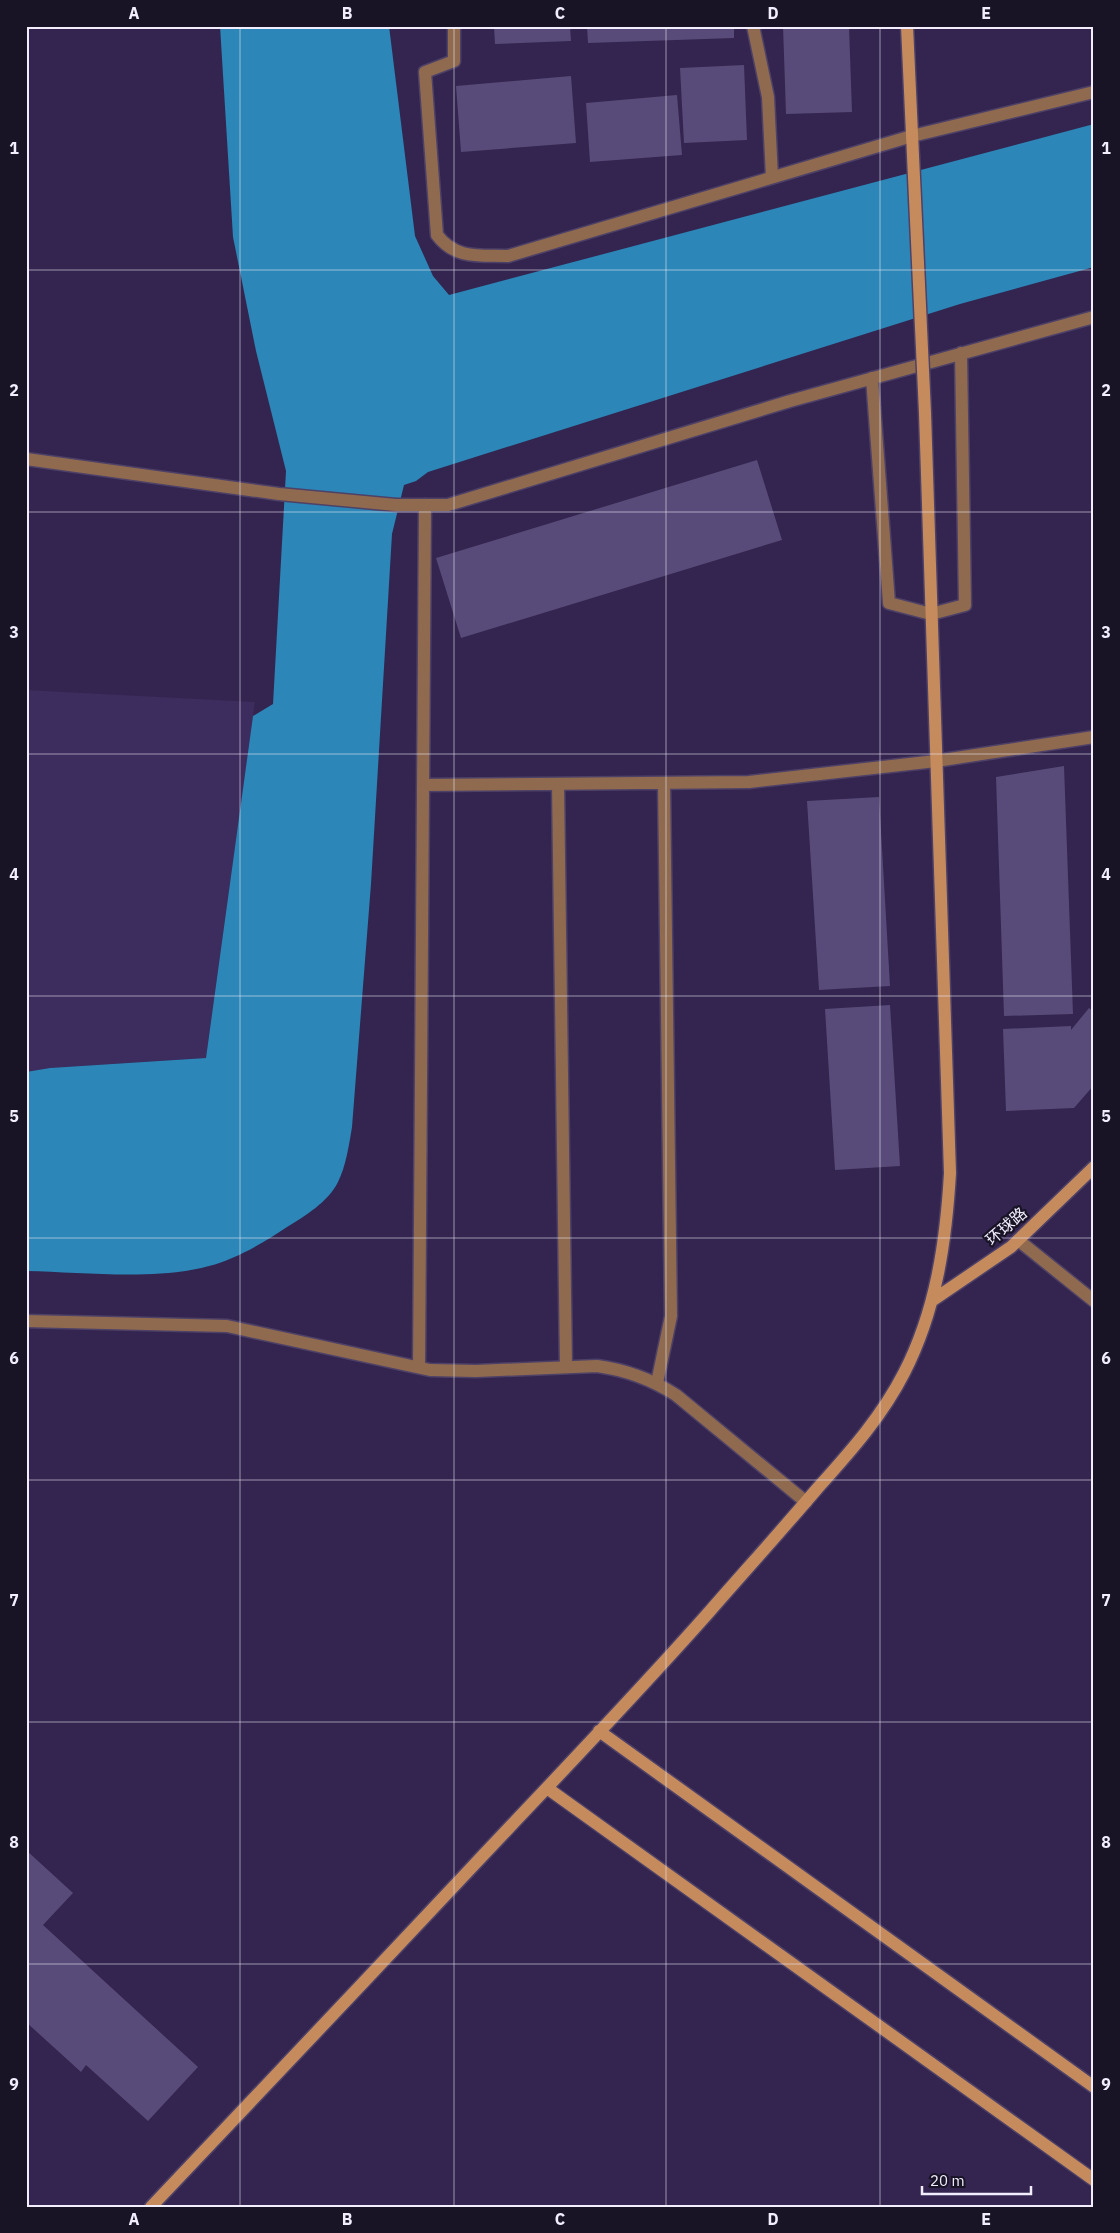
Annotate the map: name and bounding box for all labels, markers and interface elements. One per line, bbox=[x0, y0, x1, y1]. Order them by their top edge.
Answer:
text: A bbox=[129, 3, 140, 23]
text: B bbox=[342, 3, 353, 23]
text: C bbox=[555, 3, 565, 23]
text: D bbox=[767, 3, 779, 23]
text: E bbox=[981, 3, 991, 23]
text: 1 bbox=[9, 138, 19, 158]
text: 1 bbox=[1101, 138, 1111, 158]
text: 2 bbox=[9, 380, 19, 400]
text: 2 bbox=[1101, 380, 1111, 400]
text: 3 bbox=[9, 622, 19, 642]
text: 3 bbox=[1101, 622, 1111, 642]
text: 4 bbox=[9, 864, 19, 884]
text: 4 bbox=[1101, 864, 1111, 884]
text: 5 bbox=[9, 1106, 19, 1126]
text: 5 bbox=[1101, 1106, 1111, 1126]
street label: 环球路 bbox=[981, 1203, 1031, 1249]
text: 6 bbox=[9, 1348, 19, 1368]
text: 6 bbox=[1101, 1348, 1111, 1368]
text: 7 bbox=[9, 1590, 19, 1610]
text: 7 bbox=[1101, 1590, 1111, 1610]
text: 8 bbox=[9, 1832, 19, 1852]
text: 8 bbox=[1101, 1832, 1111, 1852]
text: 9 bbox=[9, 2074, 19, 2094]
text: 9 bbox=[1101, 2074, 1111, 2094]
scale bar bbox=[922, 2163, 1031, 2195]
text: 20 m bbox=[930, 2171, 965, 2190]
text: A bbox=[129, 2209, 140, 2229]
text: B bbox=[342, 2209, 353, 2229]
text: C bbox=[555, 2209, 565, 2229]
text: D bbox=[767, 2209, 779, 2229]
text: E bbox=[981, 2209, 991, 2229]

